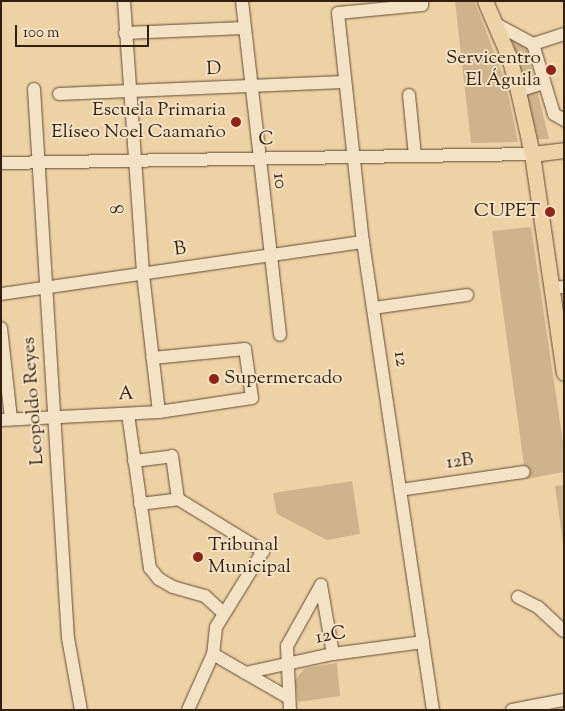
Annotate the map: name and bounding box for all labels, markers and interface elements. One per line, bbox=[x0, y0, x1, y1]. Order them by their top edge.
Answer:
scale bar bbox=[18, 15, 151, 47]
text: 100 m bbox=[23, 23, 59, 44]
place label: Servicentro El Águila bbox=[446, 48, 541, 92]
street label: D bbox=[206, 58, 222, 82]
marker: Servicentro El Águila bbox=[545, 64, 557, 76]
place label: Escuela Primaria Elíseo Noel Caamaño bbox=[51, 100, 226, 144]
marker: Escuela Primaria Elíseo Noel Caamaño bbox=[230, 116, 242, 128]
street label: C bbox=[258, 128, 274, 152]
street label: 10 bbox=[267, 172, 291, 190]
place label: CUPET bbox=[474, 201, 540, 223]
street label: 8 bbox=[107, 203, 131, 215]
marker: CUPET bbox=[544, 206, 556, 218]
street label: B bbox=[172, 238, 188, 262]
street label: Leopoldo Reyes bbox=[18, 336, 50, 466]
street label: 12 bbox=[388, 350, 412, 368]
place label: Supermercado bbox=[224, 368, 342, 390]
marker: Supermercado bbox=[208, 373, 220, 385]
street label: A bbox=[118, 383, 134, 407]
street label: 12B bbox=[445, 449, 475, 475]
place label: Tribunal Municipal bbox=[208, 535, 291, 579]
marker: Tribunal Municipal bbox=[192, 551, 204, 563]
street label: 12C bbox=[314, 622, 348, 650]

